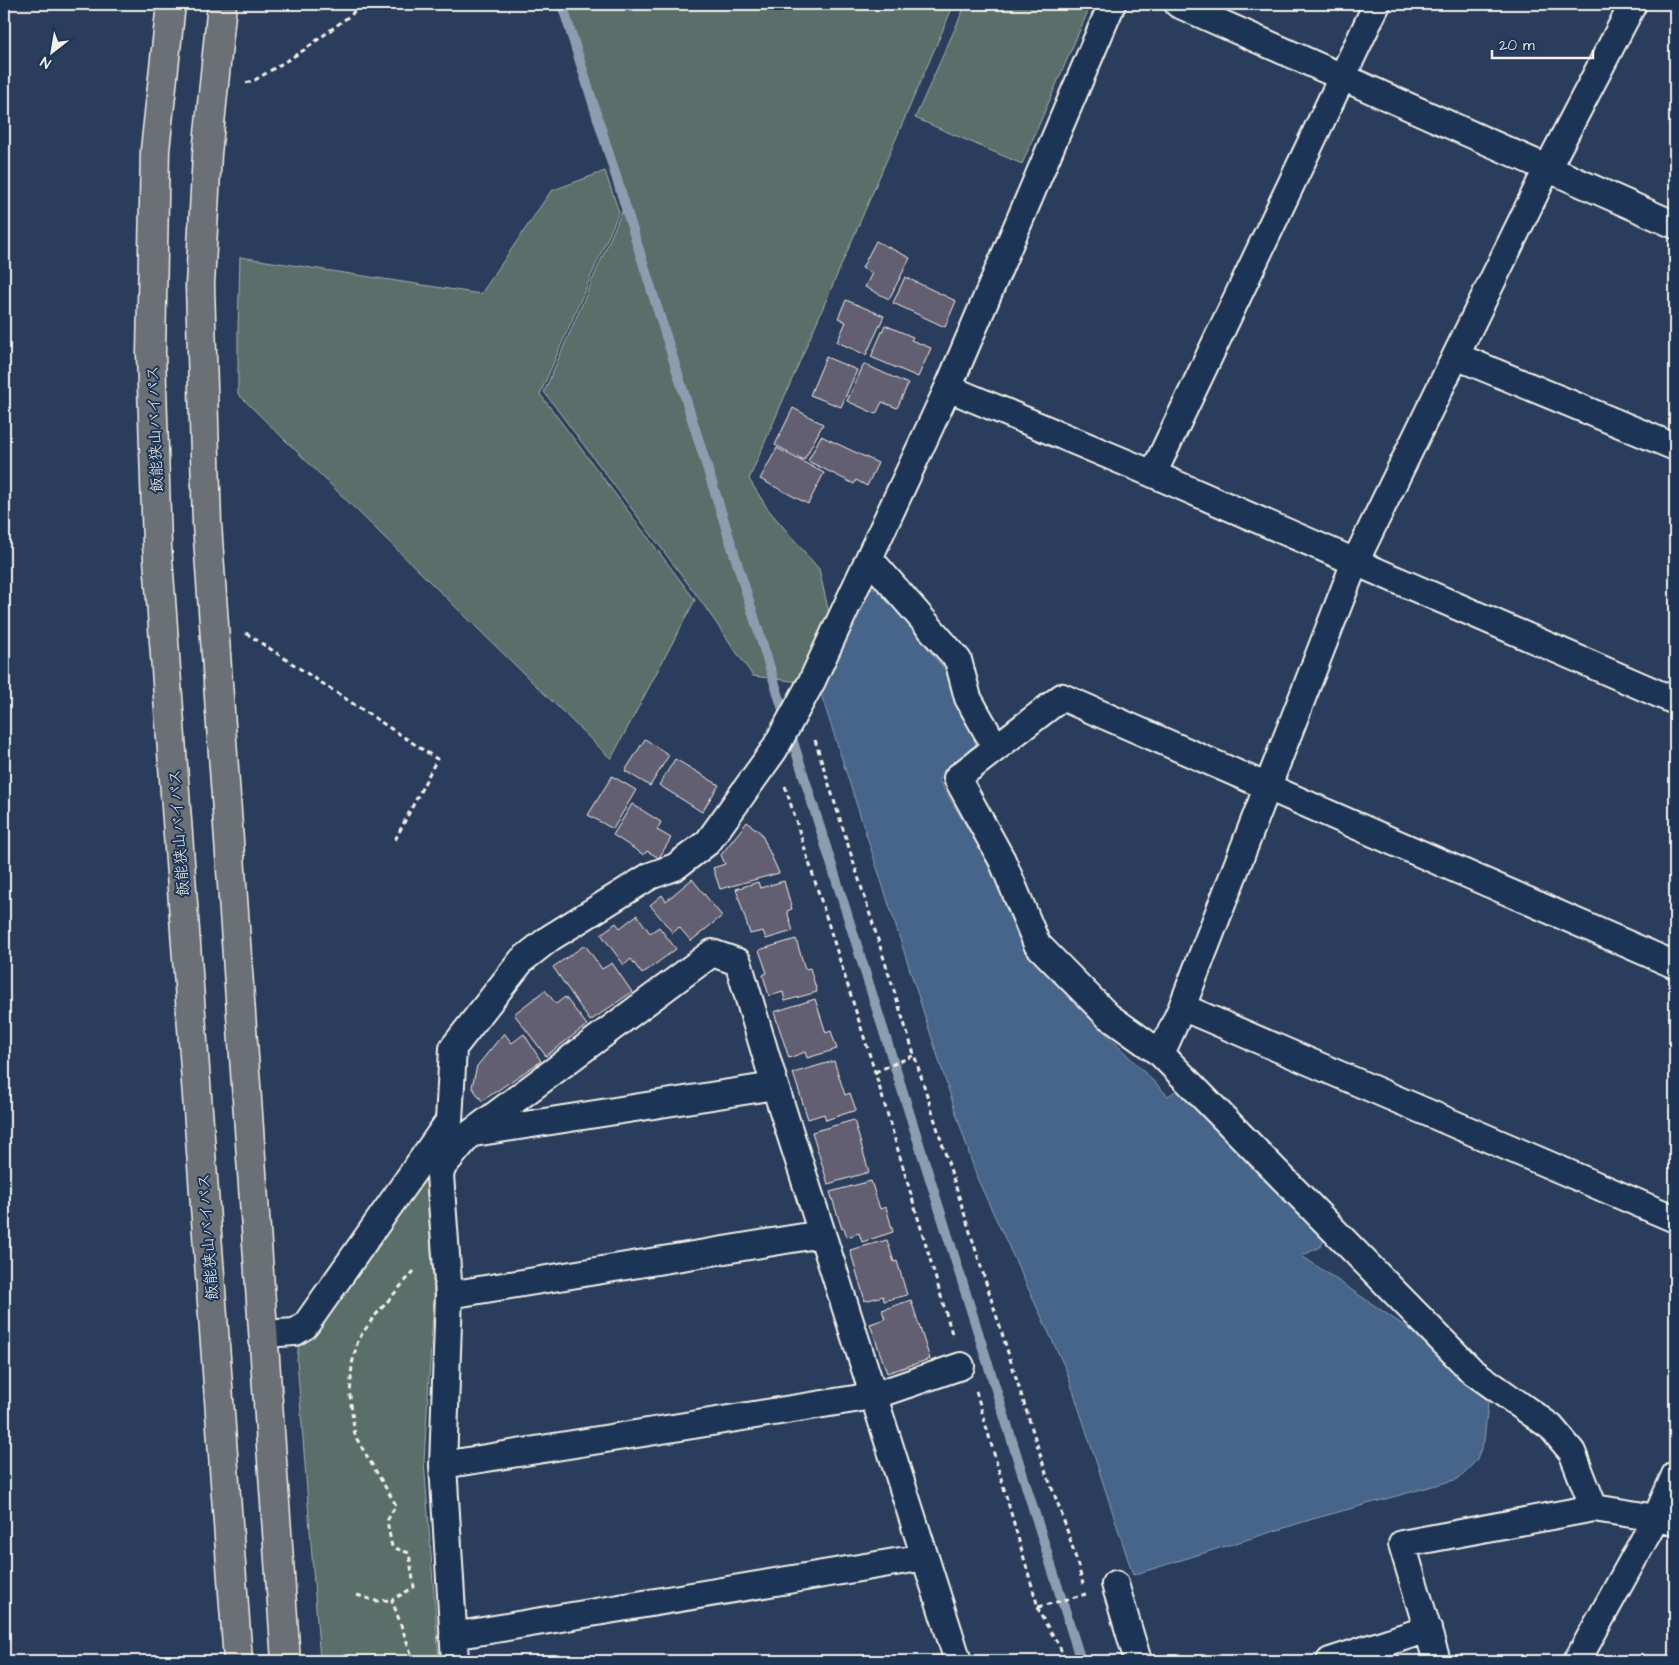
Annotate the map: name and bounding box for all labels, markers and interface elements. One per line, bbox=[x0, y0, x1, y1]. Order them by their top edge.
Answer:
north arrow bbox=[28, 28, 78, 78]
scale bar bbox=[1492, 28, 1593, 60]
text: 20 m bbox=[1499, 35, 1535, 56]
text: N bbox=[37, 51, 55, 73]
street label: 飯能狭山バイパス bbox=[142, 365, 168, 493]
street label: 飯能狭山バイパス bbox=[164, 768, 194, 897]
street label: 飯能狭山バイパス bbox=[193, 1172, 223, 1301]

